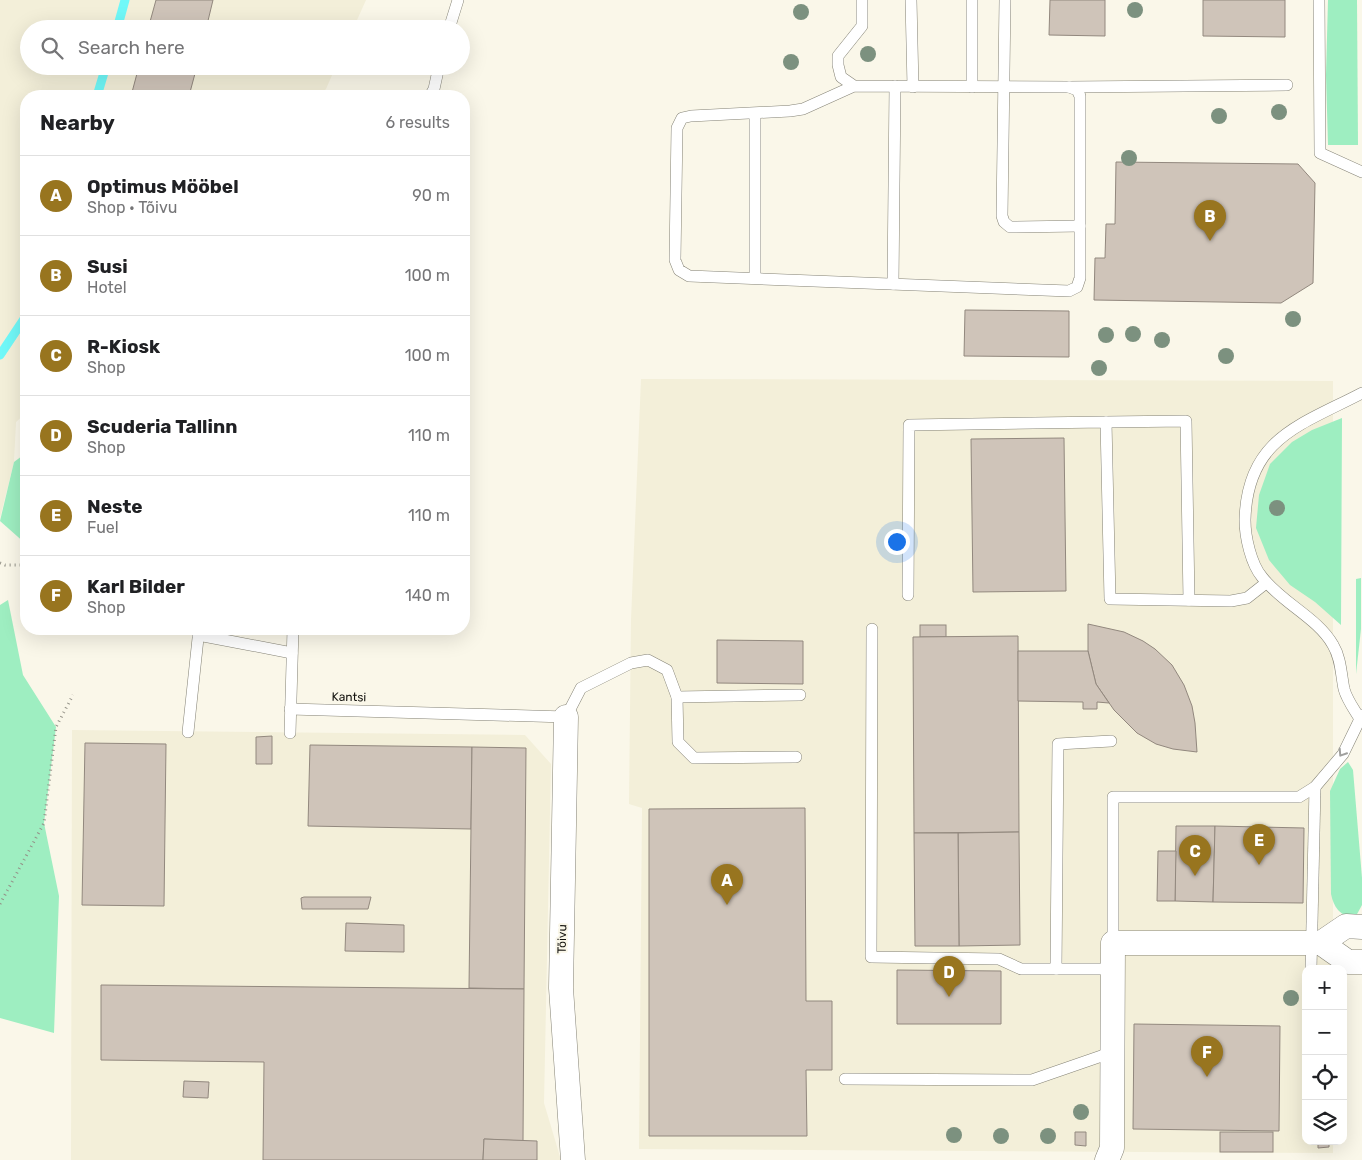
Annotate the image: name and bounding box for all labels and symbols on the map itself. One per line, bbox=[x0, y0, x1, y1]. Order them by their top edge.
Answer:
pin: B bbox=[1194, 200, 1226, 241]
your location bbox=[884, 529, 910, 555]
street label: Kantsi bbox=[332, 690, 367, 704]
one-way arrow bbox=[1339, 748, 1349, 757]
pin: E bbox=[1243, 824, 1275, 865]
pin: C bbox=[1179, 835, 1211, 876]
pin: A bbox=[711, 864, 743, 905]
street label: Tõivu bbox=[555, 924, 569, 954]
pin: D bbox=[933, 956, 965, 997]
pin: F bbox=[1191, 1036, 1223, 1077]

